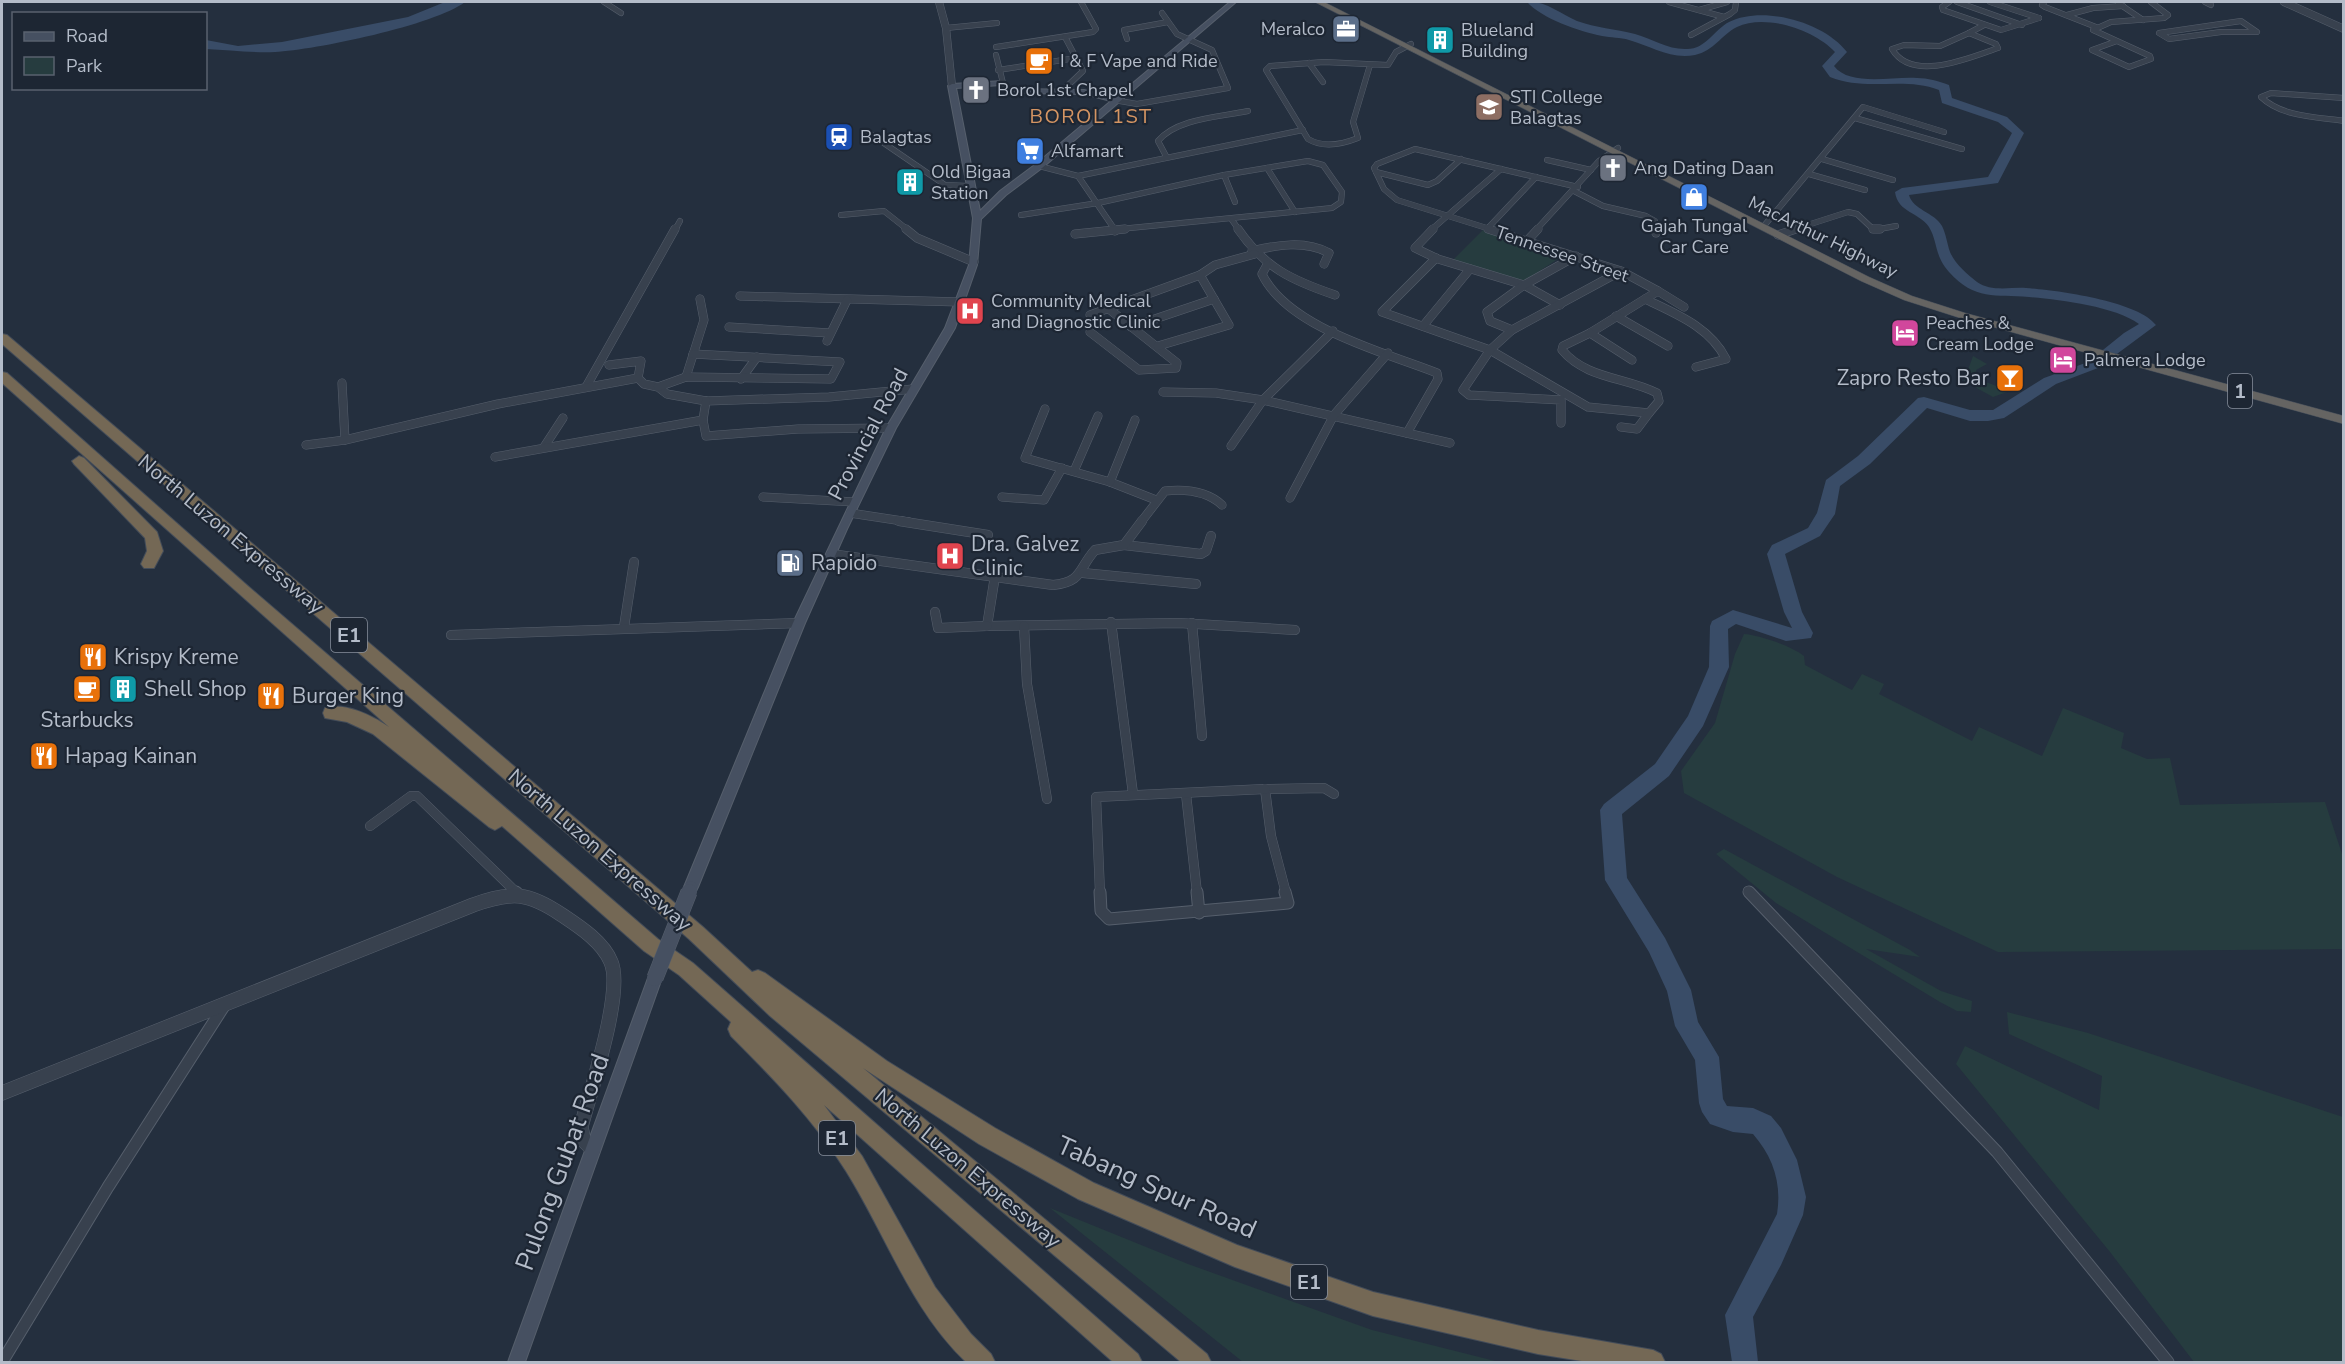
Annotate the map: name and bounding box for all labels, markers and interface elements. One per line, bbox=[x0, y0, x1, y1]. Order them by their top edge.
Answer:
legend bbox=[12, 12, 207, 90]
office icon: Meralco bbox=[1330, 13, 1362, 45]
place label: Meralco bbox=[1261, 17, 1325, 41]
place label: Blueland Building bbox=[1461, 18, 1534, 63]
text: Road bbox=[66, 24, 108, 48]
building icon: Blueland Building bbox=[1424, 24, 1456, 56]
cafe icon: I & F Vape and Ride bbox=[1023, 45, 1055, 77]
place label: I & F Vape and Ride bbox=[1060, 49, 1218, 73]
text: Park bbox=[66, 54, 103, 78]
church icon: Borol 1st Chapel bbox=[960, 74, 992, 106]
place label: Borol 1st Chapel bbox=[997, 78, 1134, 102]
place label: STI College Balagtas bbox=[1510, 85, 1603, 130]
school or university icon: STI College Balagtas bbox=[1473, 91, 1505, 123]
district label: BOROL 1ST bbox=[1029, 103, 1153, 130]
station icon: Balagtas bbox=[823, 121, 855, 153]
place label: Balagtas bbox=[860, 125, 932, 149]
supermarket icon: Alfamart bbox=[1014, 135, 1046, 167]
place label: Alfamart bbox=[1051, 139, 1124, 163]
church icon: Ang Dating Daan bbox=[1597, 152, 1629, 184]
place label: Ang Dating Daan bbox=[1634, 156, 1774, 180]
place label: Old Bigaa Station bbox=[931, 160, 1011, 205]
building icon: Old Bigaa Station bbox=[894, 166, 926, 198]
shop icon: Gajah Tungal Car Care bbox=[1678, 181, 1710, 213]
street label: MacArthur Highway bbox=[1744, 190, 1902, 284]
place label: Gajah Tungal Car Care bbox=[1641, 214, 1748, 259]
street label: Tennessee Street bbox=[1492, 220, 1632, 288]
place label: Community Medical and Diagnostic Clinic bbox=[991, 289, 1160, 334]
hospital icon: Community Medical and Diagnostic Clinic bbox=[954, 295, 986, 327]
place label: Peaches & Cream Lodge bbox=[1926, 311, 2034, 356]
hotel icon: Peaches & Cream Lodge bbox=[1889, 317, 1921, 349]
hotel icon: Palmera Lodge bbox=[2047, 344, 2079, 376]
place label: Palmera Lodge bbox=[2084, 348, 2206, 372]
bar icon: Zapro Resto Bar bbox=[1994, 362, 2026, 394]
street label: Provincial Road bbox=[821, 363, 915, 505]
place label: Zapro Resto Bar bbox=[1837, 364, 1989, 392]
road number: 1 bbox=[2228, 374, 2252, 408]
street label: North Luzon Expressway bbox=[132, 448, 330, 620]
place label: Dra. Galvez Clinic bbox=[971, 530, 1079, 582]
hospital icon: Dra. Galvez Clinic bbox=[934, 540, 966, 572]
fuel station icon: Rapido bbox=[774, 547, 806, 579]
place label: Rapido bbox=[811, 549, 877, 577]
road number: E1 bbox=[331, 618, 367, 652]
restaurant icon: Krispy Kreme bbox=[77, 641, 109, 673]
place label: Krispy Kreme bbox=[114, 643, 239, 671]
cafe icon: Starbucks bbox=[71, 673, 103, 705]
building icon: Shell Shop bbox=[107, 673, 139, 705]
place label: Shell Shop bbox=[144, 675, 247, 703]
restaurant icon: Burger King bbox=[255, 680, 287, 712]
place label: Burger King bbox=[292, 682, 404, 710]
place label: Starbucks bbox=[40, 706, 134, 734]
restaurant icon: Hapag Kainan bbox=[28, 740, 60, 772]
place label: Hapag Kainan bbox=[65, 742, 197, 770]
street label: North Luzon Expressway bbox=[502, 762, 698, 938]
street label: Pulong Gubat Road bbox=[507, 1049, 618, 1275]
street label: North Luzon Expressway bbox=[869, 1082, 1067, 1254]
road number: E1 bbox=[819, 1121, 855, 1155]
street label: Tabang Spur Road bbox=[1051, 1128, 1262, 1247]
road number: E1 bbox=[1291, 1265, 1327, 1299]

